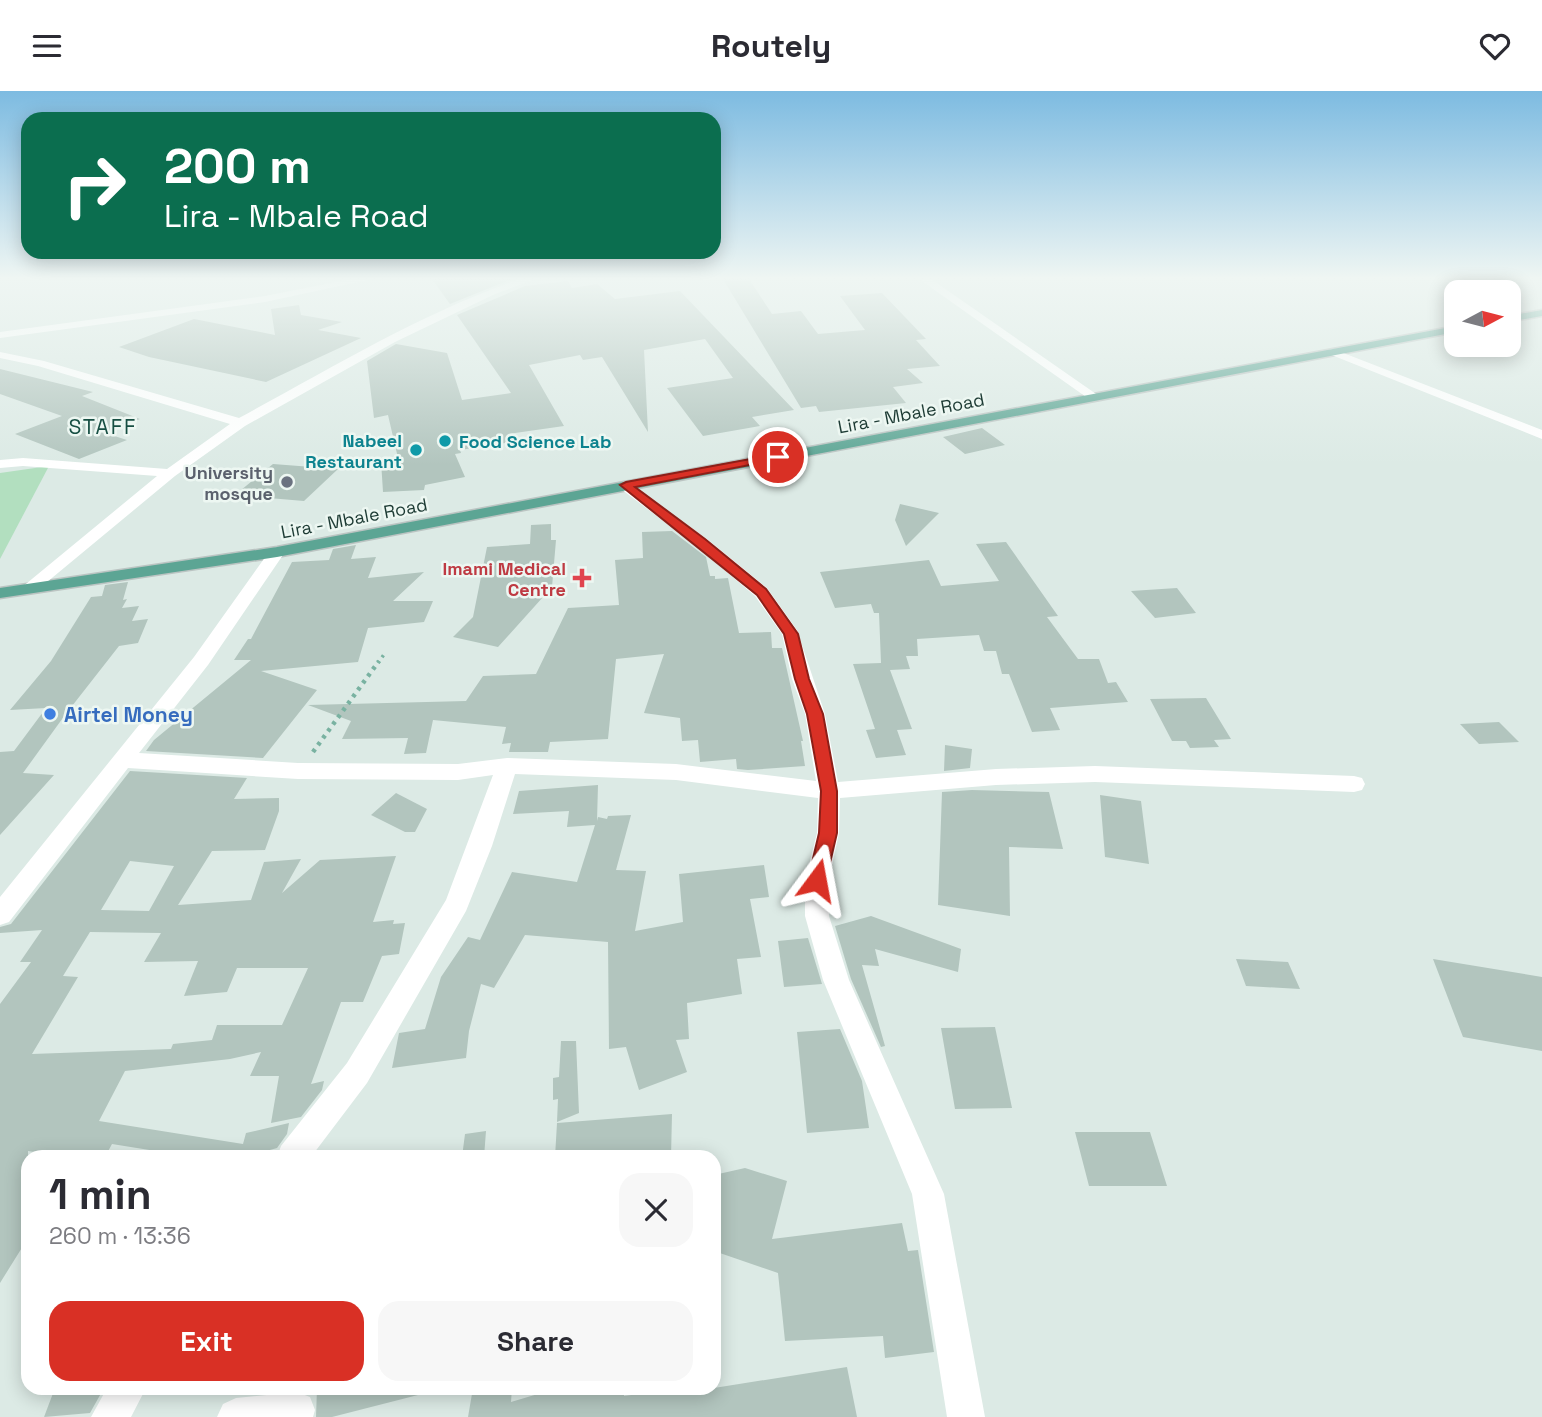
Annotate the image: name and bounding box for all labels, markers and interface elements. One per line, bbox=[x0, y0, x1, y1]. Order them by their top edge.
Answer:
text: Routely bbox=[711, 26, 831, 66]
icon: menu bbox=[28, 27, 66, 65]
icon: heart bbox=[1476, 27, 1514, 65]
text: 200 m bbox=[164, 135, 311, 197]
icon: right bbox=[49, 140, 140, 231]
text: Lira - Mbale Road bbox=[164, 196, 429, 236]
north arrow bbox=[1444, 280, 1521, 357]
map controls bbox=[1444, 280, 1521, 357]
street label: Lira - Mbale Road bbox=[836, 388, 986, 438]
district label: STAFF bbox=[69, 413, 137, 440]
pin bbox=[748, 427, 808, 487]
place label: Nabeel Restaurant bbox=[305, 429, 402, 473]
place label: Food Science Lab bbox=[459, 430, 612, 453]
marker: Food Science Lab bbox=[437, 433, 453, 449]
icon: arrive bbox=[759, 438, 797, 476]
marker: Nabeel Restaurant bbox=[408, 442, 424, 458]
place label: University mosque bbox=[185, 461, 273, 505]
marker: University mosque bbox=[279, 474, 295, 490]
street label: Lira - Mbale Road bbox=[279, 493, 429, 543]
place label: Imami Medical Centre bbox=[442, 557, 566, 601]
marker: Imami Medical Centre bbox=[572, 568, 592, 588]
place label: Airtel Money bbox=[64, 701, 193, 728]
marker: Airtel Money bbox=[42, 706, 58, 722]
position arrow bbox=[780, 843, 854, 917]
text: 1 min bbox=[49, 1168, 152, 1221]
button: close bbox=[619, 1173, 693, 1247]
text: 260 m · 13:36 bbox=[49, 1221, 191, 1251]
button: Exit bbox=[49, 1301, 364, 1381]
button: Share bbox=[378, 1301, 693, 1381]

